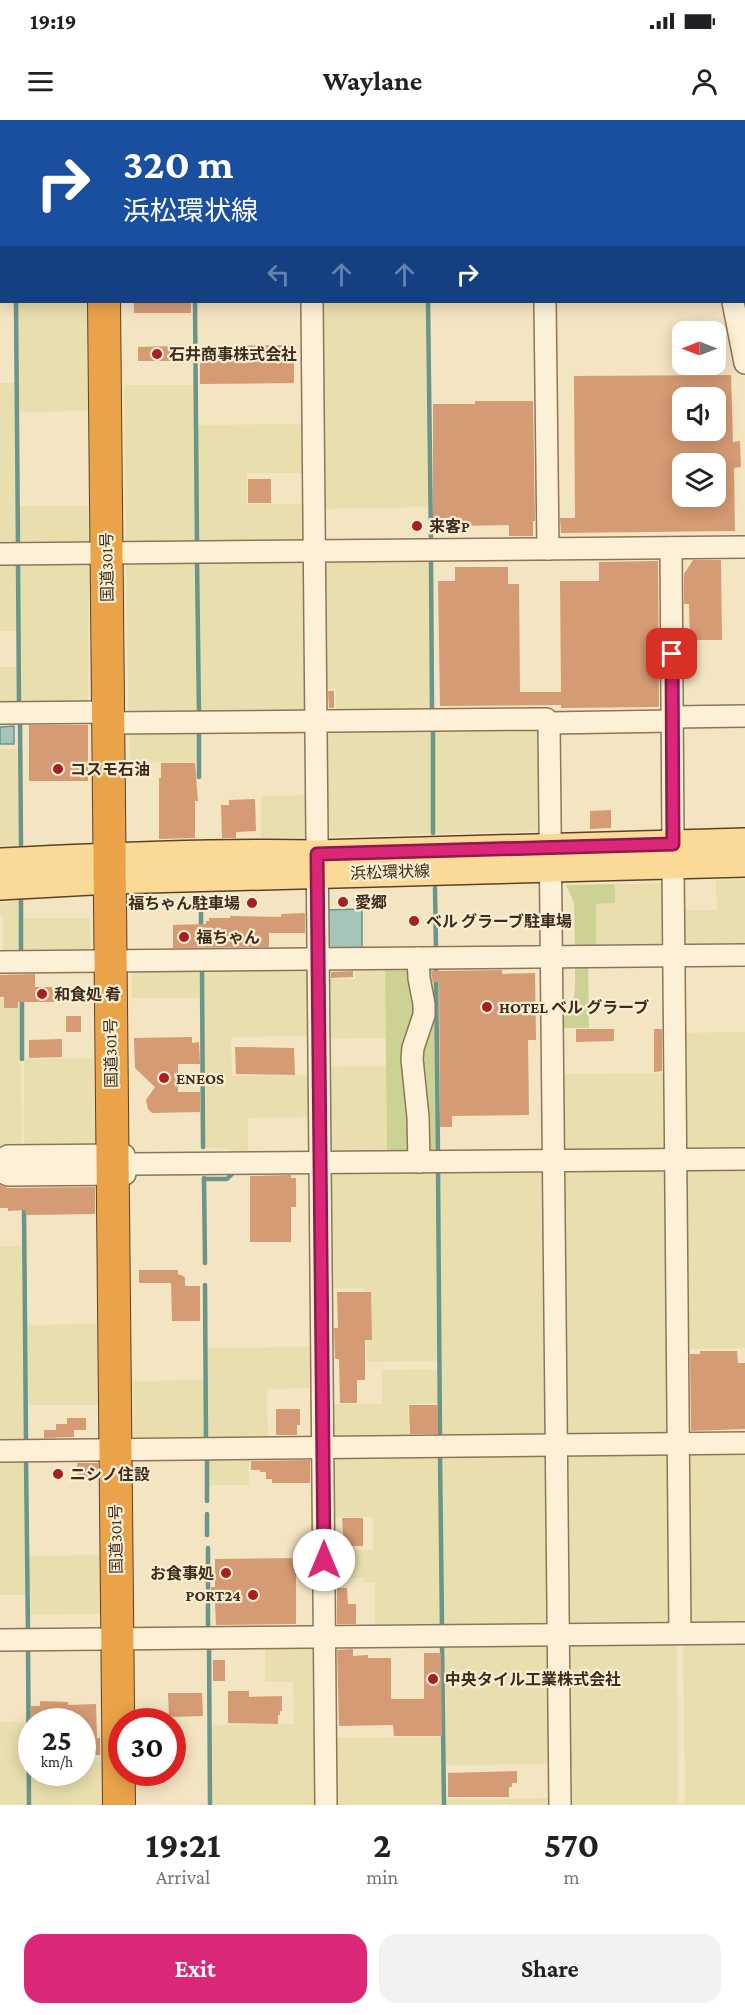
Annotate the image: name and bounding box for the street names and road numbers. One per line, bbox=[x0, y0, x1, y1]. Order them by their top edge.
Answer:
street label: 国道301号 bbox=[98, 532, 116, 602]
street label: 浜松環状線 bbox=[350, 862, 430, 882]
street label: 国道301号 bbox=[102, 1018, 120, 1088]
street label: 国道301号 bbox=[107, 1504, 125, 1574]

